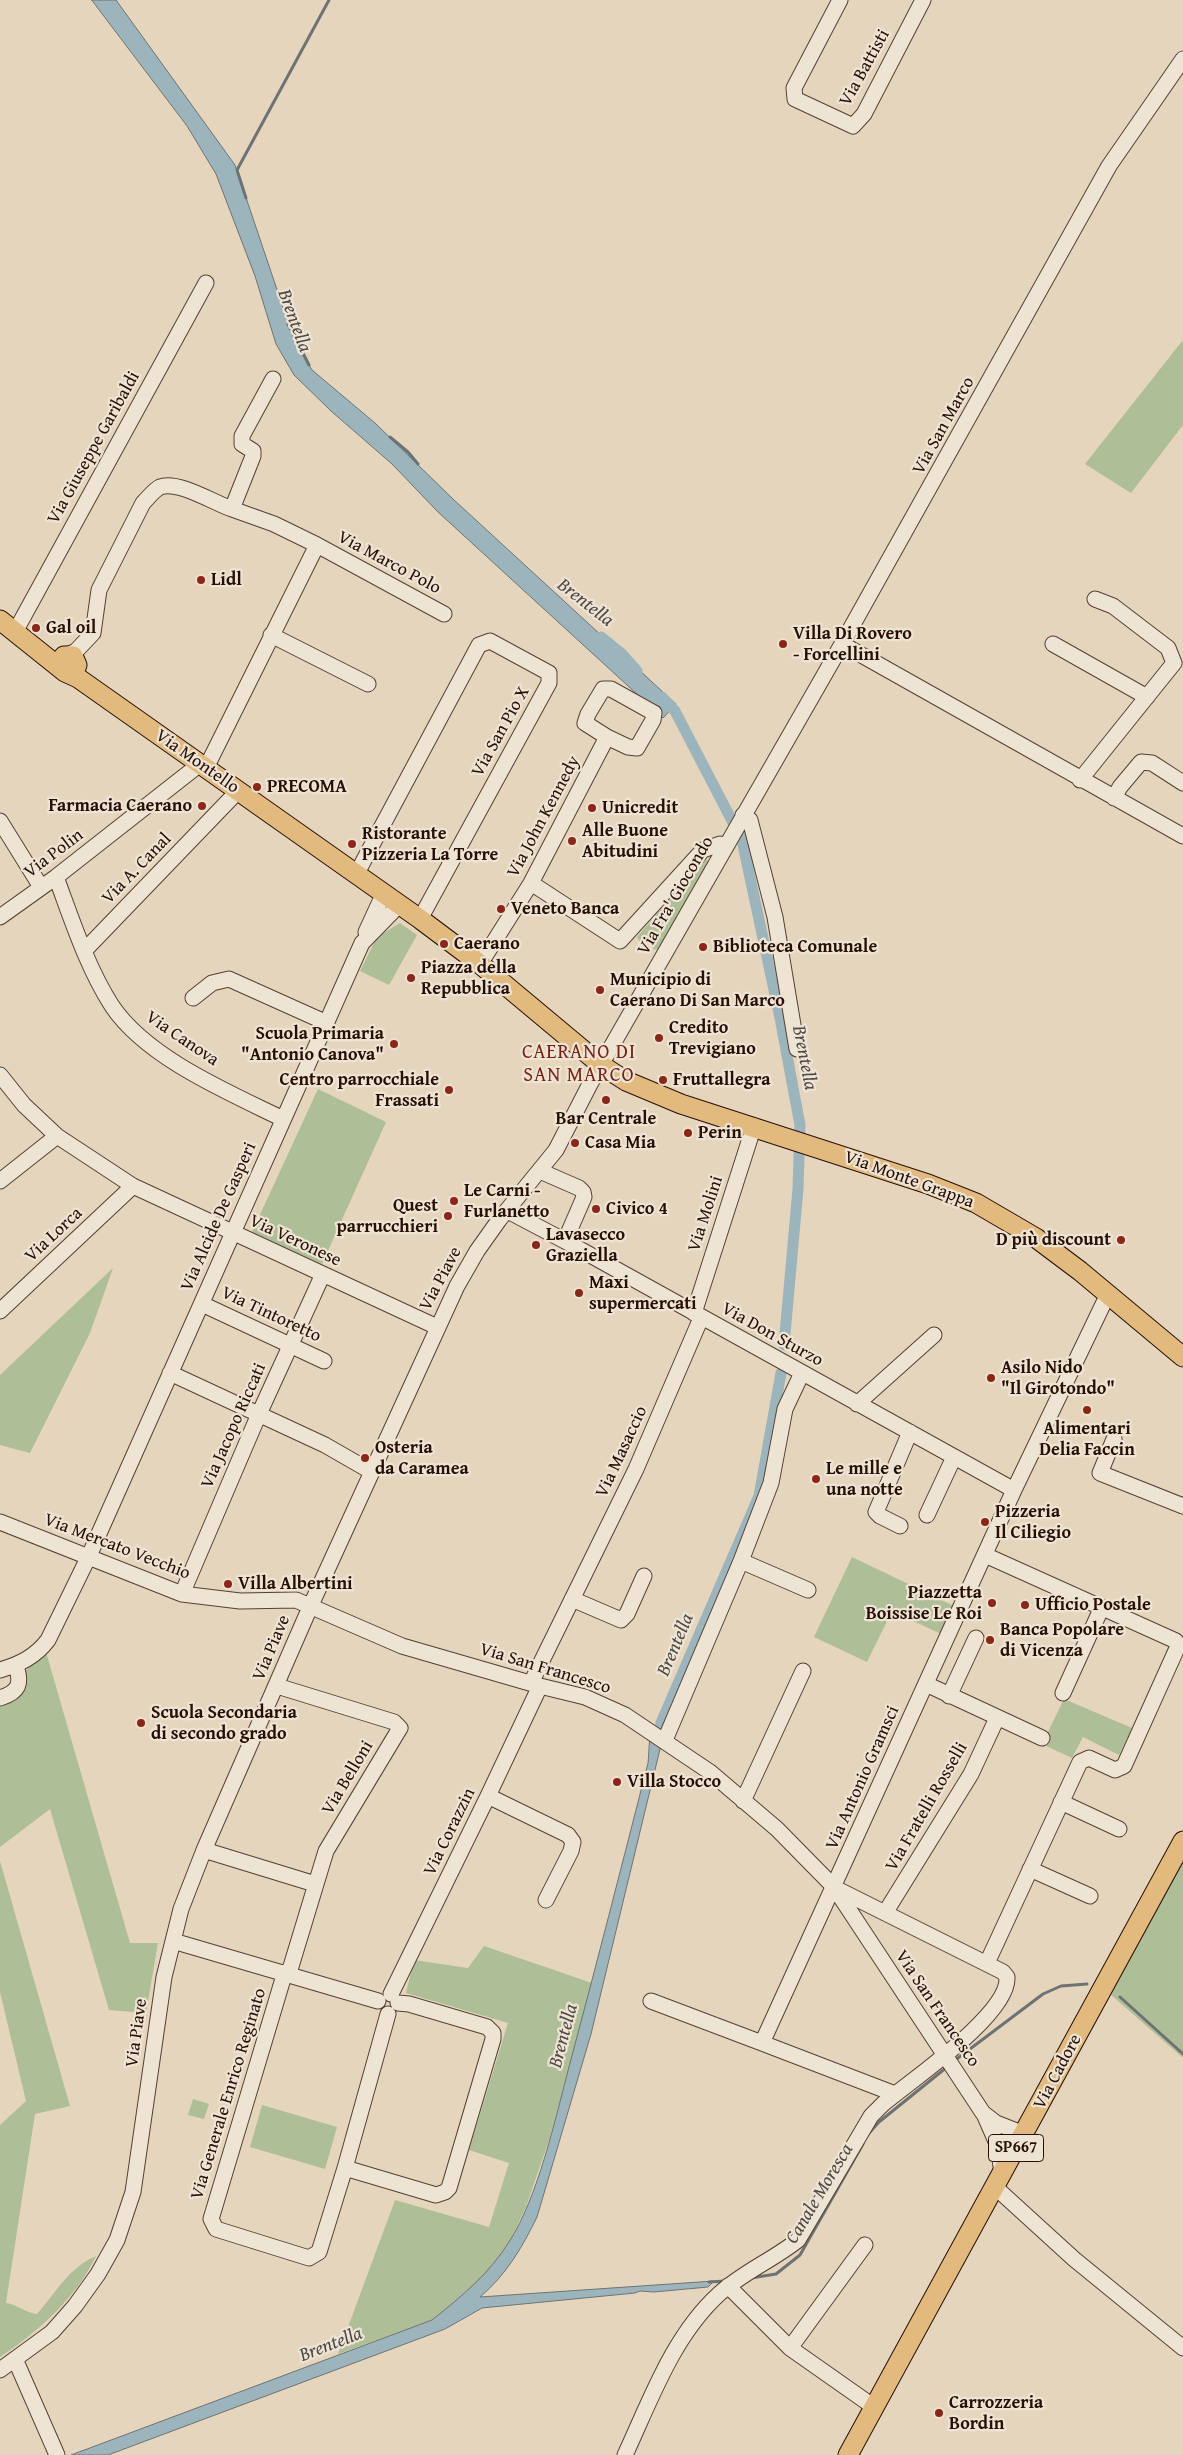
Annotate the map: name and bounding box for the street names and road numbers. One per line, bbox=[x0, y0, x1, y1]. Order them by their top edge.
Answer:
street label: Via Battisti bbox=[835, 26, 895, 110]
street label: Via Giuseppe Garibaldi bbox=[43, 368, 145, 528]
street label: Via San Marco bbox=[908, 373, 980, 479]
street label: Via Marco Polo bbox=[334, 527, 444, 599]
street label: Via San Pio X bbox=[467, 683, 535, 781]
street label: Via Montello bbox=[151, 725, 243, 799]
street label: Via John Kennedy bbox=[503, 752, 585, 882]
street label: Via Polin bbox=[20, 825, 88, 883]
street label: Via A. Canal bbox=[98, 829, 176, 909]
street label: Via Fra' Giocondo bbox=[633, 833, 719, 959]
street label: Via Canova bbox=[141, 1007, 223, 1071]
street label: Via Alcide De Gasperi bbox=[176, 1139, 262, 1295]
street label: Via Monte Grappa bbox=[841, 1147, 977, 1213]
street label: Via Molini bbox=[684, 1173, 728, 1255]
street label: Via Lorca bbox=[21, 1203, 87, 1267]
street label: Via Veronese bbox=[246, 1210, 344, 1272]
street label: Via Piave bbox=[415, 1243, 467, 1315]
street label: Via Tintoretto bbox=[218, 1282, 324, 1348]
street label: Via Don Sturzo bbox=[717, 1298, 827, 1372]
street label: Via Jacopo Riccati bbox=[197, 1360, 271, 1492]
street label: Via Masaccio bbox=[591, 1403, 653, 1501]
street label: Via Mercato Vecchio bbox=[41, 1509, 193, 1585]
street label: Via Piave bbox=[249, 1612, 295, 1684]
street label: Via San Francesco bbox=[477, 1639, 613, 1699]
street label: Via Antonio Gramsci bbox=[822, 1703, 904, 1853]
street label: Via Belloni bbox=[318, 1737, 378, 1819]
street label: Via Fratelli Rosselli bbox=[881, 1739, 973, 1875]
street label: Via Corazzin bbox=[419, 1785, 481, 1879]
street label: Via San Francesco bbox=[890, 1947, 984, 2071]
street label: Via Generale Enrico Reginato bbox=[187, 1986, 271, 2202]
street label: Via Piave bbox=[121, 1997, 153, 2069]
street label: Via Cadore bbox=[1029, 2031, 1087, 2113]
road number: SP667 bbox=[988, 2134, 1044, 2162]

